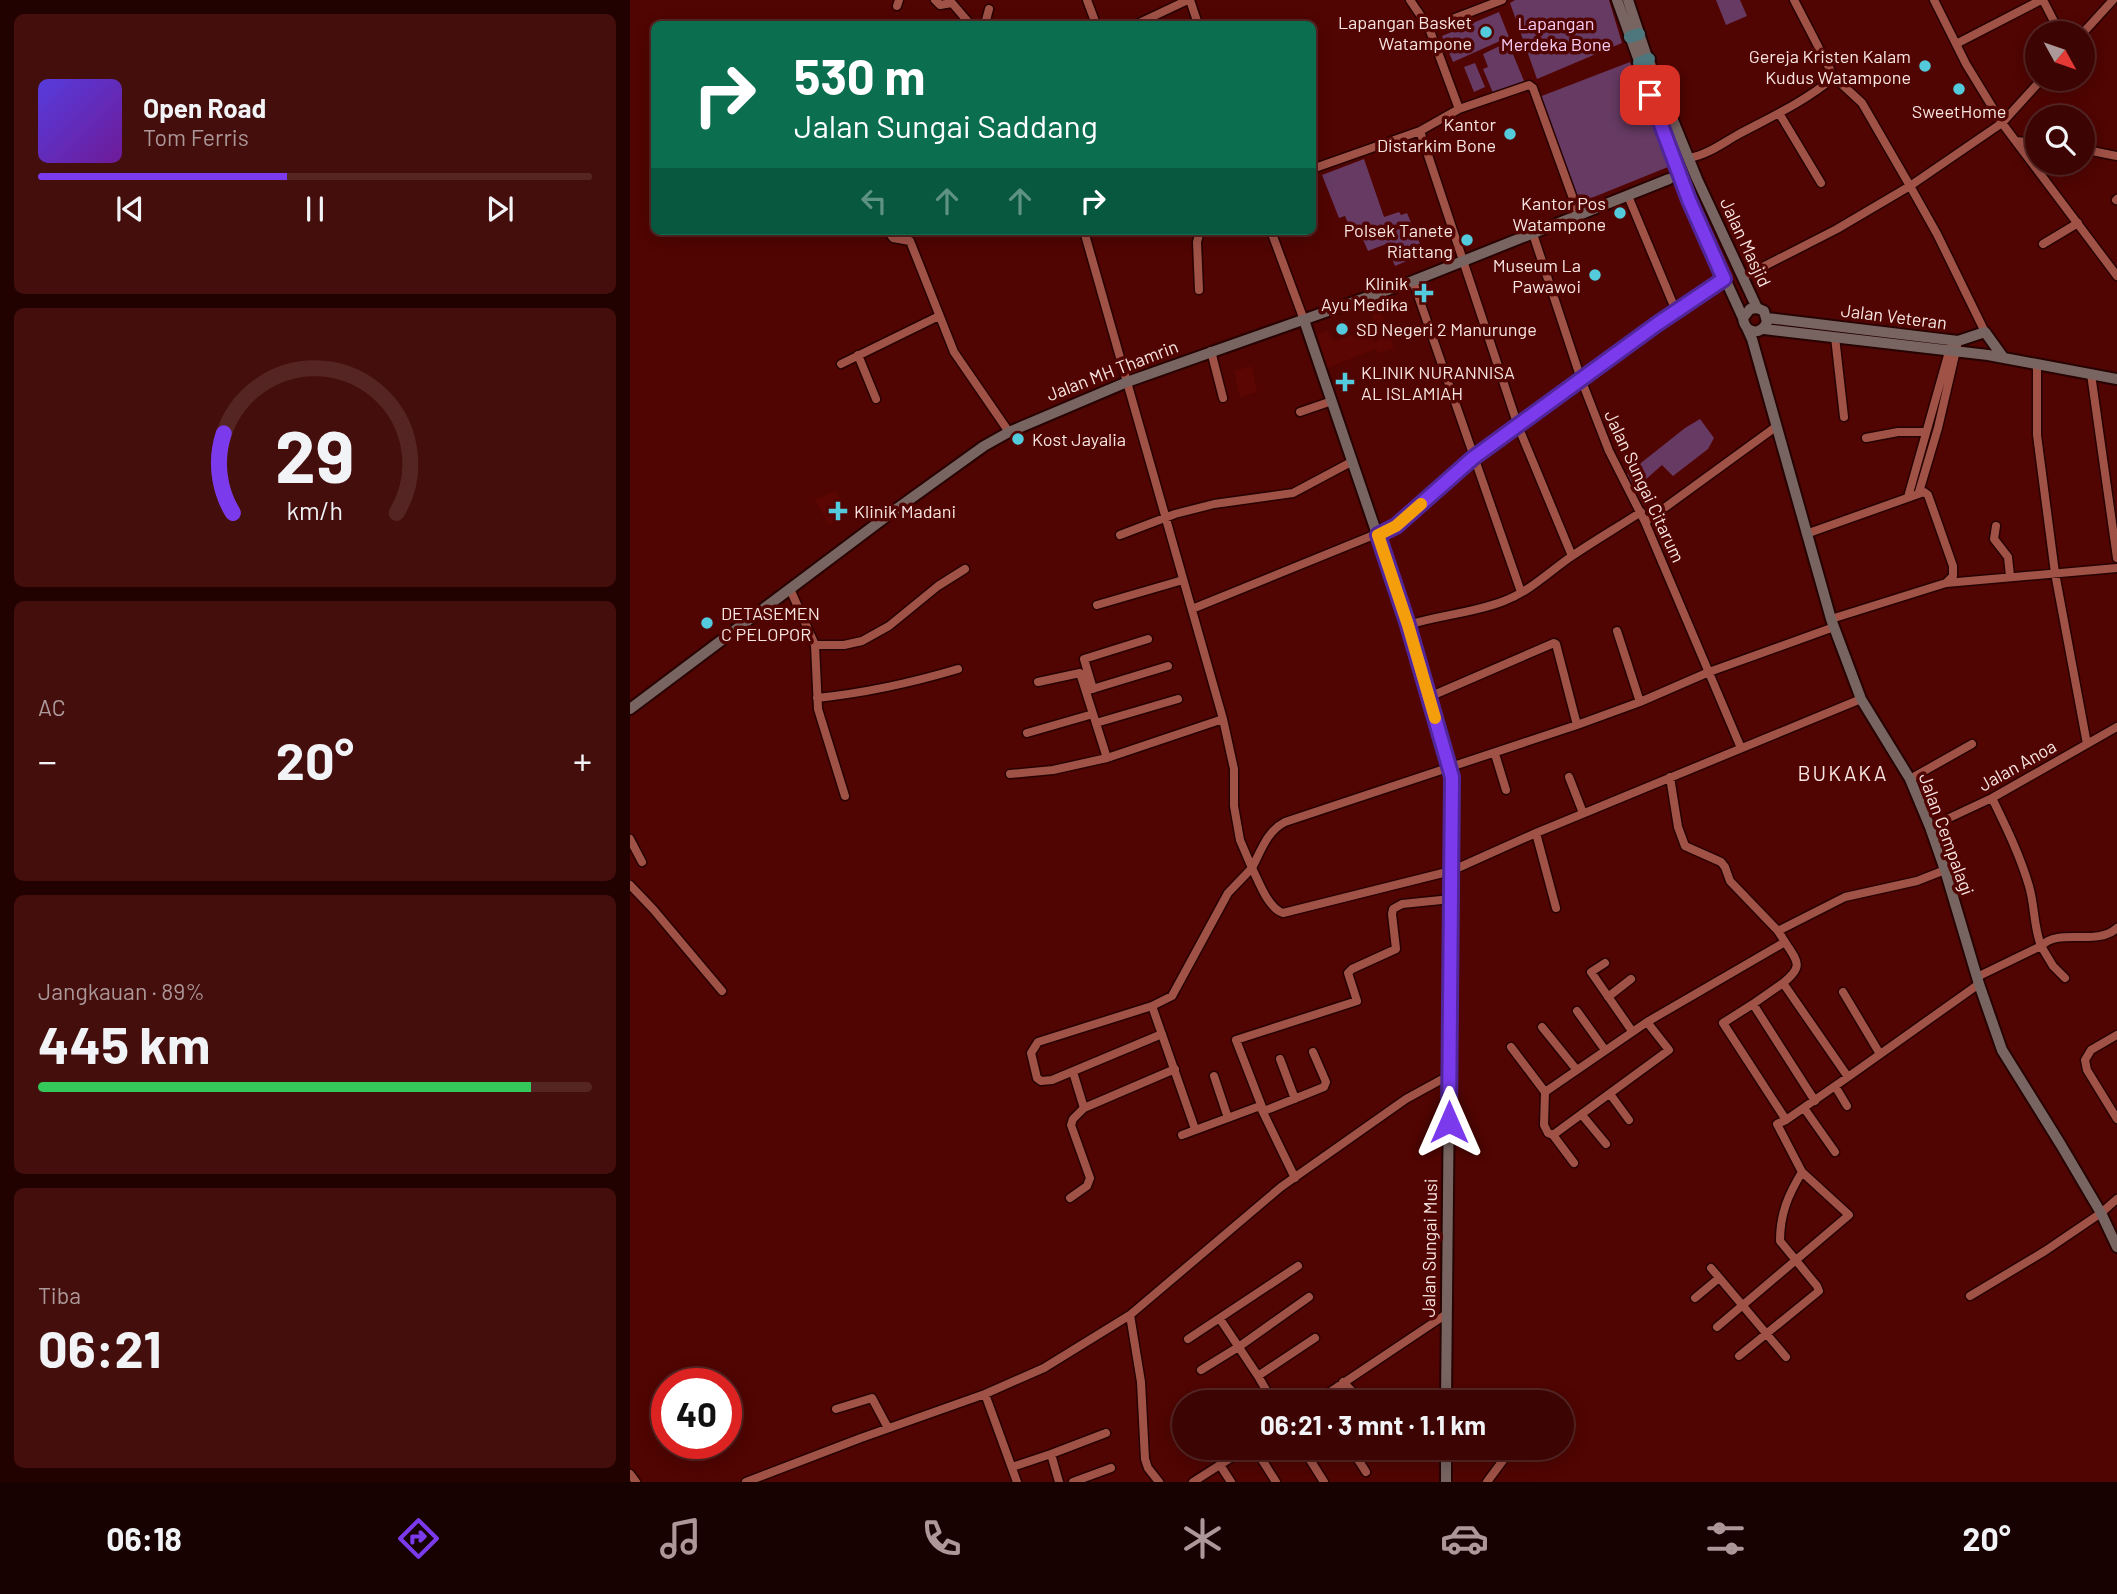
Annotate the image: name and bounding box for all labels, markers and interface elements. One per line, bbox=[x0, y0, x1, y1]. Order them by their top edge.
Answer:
place label: Lapangan Basket Watampone bbox=[1338, 11, 1472, 54]
park label: Lapangan Merdeka Bone bbox=[1501, 12, 1611, 55]
north arrow bbox=[2025, 21, 2095, 91]
map controls bbox=[2025, 21, 2095, 175]
marker: Lapangan Basket Watampone bbox=[1478, 24, 1494, 40]
place label: Gereja Kristen Kalam Kudus Watampone bbox=[1749, 45, 1911, 88]
text: 530 m bbox=[794, 46, 926, 105]
icon: right bbox=[679, 49, 770, 140]
marker: Gereja Kristen Kalam Kudus Watampone bbox=[1917, 58, 1933, 74]
pin bbox=[1620, 65, 1680, 125]
icon: arrive bbox=[1631, 76, 1669, 114]
marker: SweetHome bbox=[1951, 81, 1967, 97]
text: Open Road bbox=[143, 92, 266, 123]
place label: SweetHome bbox=[1912, 100, 2006, 122]
button: search bbox=[2025, 105, 2095, 175]
text: Jalan Sungai Saddang bbox=[794, 106, 1098, 144]
place label: Kantor Distarkim Bone bbox=[1377, 113, 1496, 156]
text: Tom Ferris bbox=[143, 123, 249, 151]
marker: Kantor Distarkim Bone bbox=[1502, 126, 1518, 142]
icon: left bbox=[855, 182, 893, 220]
icon: ahead bbox=[928, 182, 966, 220]
icon: ahead bbox=[1001, 182, 1039, 220]
icon: right bbox=[1074, 182, 1112, 220]
icon: previous bbox=[111, 190, 149, 228]
icon: pause bbox=[296, 190, 334, 228]
icon: next bbox=[481, 190, 519, 228]
place label: Kantor Pos Watampone bbox=[1513, 192, 1606, 235]
street label: Jalan Masjid bbox=[1716, 194, 1776, 290]
marker: Kantor Pos Watampone bbox=[1612, 205, 1628, 221]
place label: Polsek Tanete Riattang bbox=[1344, 219, 1453, 262]
marker: Polsek Tanete Riattang bbox=[1459, 232, 1475, 248]
place label: Museum La Pawawoi bbox=[1493, 254, 1581, 297]
marker: Museum La Pawawoi bbox=[1587, 267, 1603, 283]
place label: Klinik Ayu Medika bbox=[1321, 272, 1408, 315]
marker: Klinik Ayu Medika bbox=[1414, 283, 1434, 303]
street label: Jalan Veteran bbox=[1840, 299, 1948, 333]
place label: SD Negeri 2 Manurunge bbox=[1356, 318, 1537, 340]
marker: SD Negeri 2 Manurunge bbox=[1334, 321, 1350, 337]
street label: Jalan MH Thamrin bbox=[1043, 335, 1181, 405]
place label: KLINIK NURANNISA AL ISLAMIAH bbox=[1361, 361, 1515, 404]
marker: KLINIK NURANNISA AL ISLAMIAH bbox=[1335, 372, 1355, 392]
street label: Jalan Sungai Citarum bbox=[1600, 406, 1690, 566]
text: 29 bbox=[275, 411, 355, 499]
place label: Kost Jayalia bbox=[1032, 428, 1126, 450]
marker: Kost Jayalia bbox=[1010, 431, 1026, 447]
text: km/h bbox=[287, 495, 343, 525]
place label: Klinik Madani bbox=[854, 500, 956, 522]
marker: Klinik Madani bbox=[828, 501, 848, 521]
place label: DETASEMEN C PELOPOR bbox=[721, 602, 820, 645]
marker: DETASEMEN C PELOPOR bbox=[699, 615, 715, 631]
text: AC bbox=[38, 693, 66, 721]
text: 20° bbox=[276, 728, 354, 790]
street label: Jalan Anoa bbox=[1974, 735, 2060, 795]
text: − bbox=[38, 737, 57, 783]
text: + bbox=[573, 737, 592, 783]
district label: BUKAKA bbox=[1797, 760, 1889, 785]
street label: Jalan Cempalagi bbox=[1915, 770, 1979, 898]
text: Jangkauan · 89% bbox=[38, 977, 205, 1005]
text: 445 km bbox=[38, 1012, 210, 1074]
position arrow bbox=[1412, 1085, 1486, 1159]
street label: Jalan Sungai Musi bbox=[1417, 1178, 1441, 1318]
text: Tiba bbox=[38, 1281, 81, 1309]
text: 06:21 bbox=[38, 1316, 162, 1378]
speed limit sign: 40 bbox=[651, 1368, 742, 1459]
text: 06:21 · 3 mnt · 1.1 km bbox=[1260, 1409, 1486, 1440]
icon: directions bbox=[394, 1514, 443, 1563]
icon: music bbox=[656, 1514, 705, 1563]
icon: phone bbox=[917, 1514, 966, 1563]
icon: climate bbox=[1178, 1514, 1227, 1563]
icon: car bbox=[1440, 1514, 1489, 1563]
icon: filters bbox=[1701, 1514, 1750, 1563]
text: 06:18 bbox=[106, 1519, 182, 1557]
text: 20° bbox=[1963, 1519, 2011, 1557]

